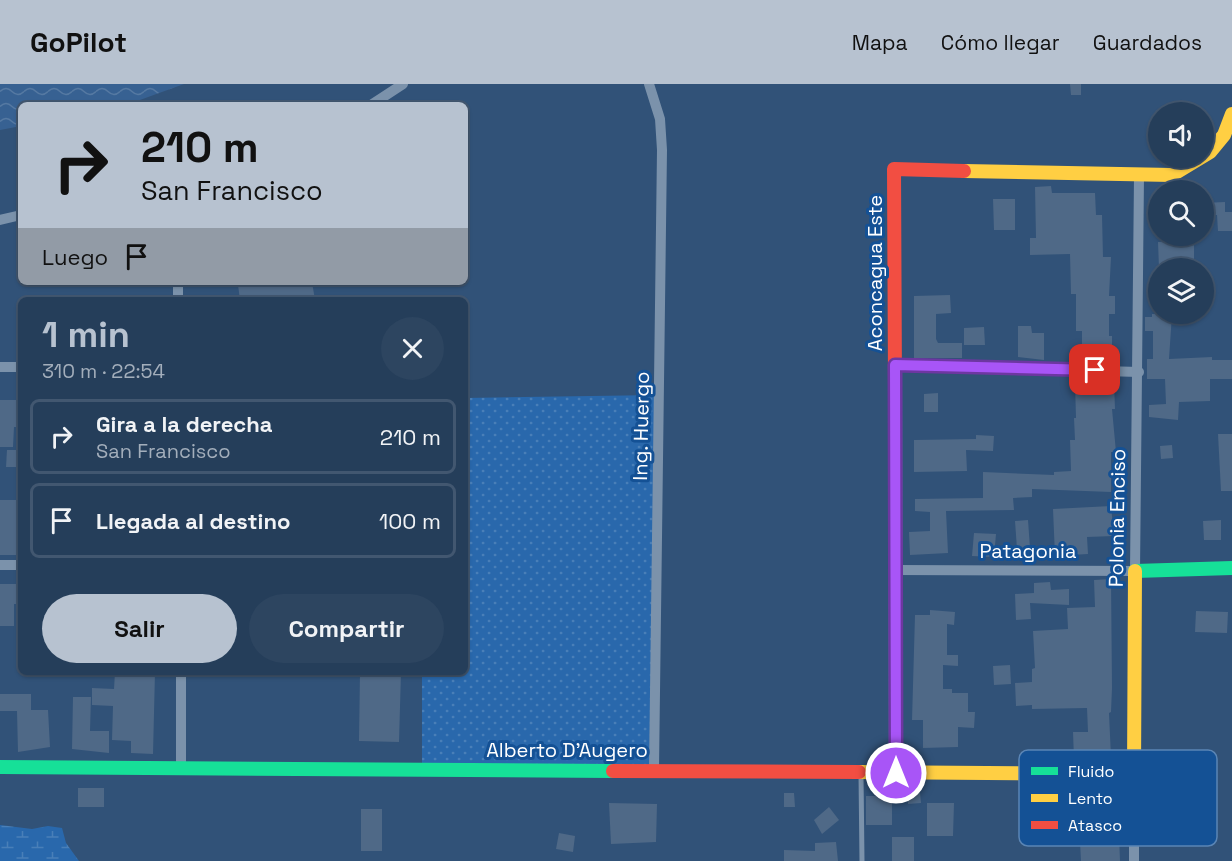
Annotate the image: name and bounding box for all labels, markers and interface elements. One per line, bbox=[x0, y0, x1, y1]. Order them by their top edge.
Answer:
text: GoPilot bbox=[30, 24, 127, 60]
text: Mapa bbox=[852, 29, 908, 56]
text: Cómo llegar bbox=[941, 29, 1060, 56]
text: Guardados bbox=[1093, 29, 1202, 56]
map controls bbox=[1148, 102, 1214, 324]
button: sound bbox=[1148, 102, 1214, 168]
text: 210 m bbox=[141, 121, 259, 174]
icon: right bbox=[42, 126, 120, 204]
text: San Francisco bbox=[141, 173, 323, 208]
button: search bbox=[1148, 180, 1214, 246]
street label: Aconcagua Este bbox=[862, 195, 888, 351]
icon: arrive bbox=[120, 240, 153, 273]
text: Luego bbox=[42, 243, 108, 271]
button: layers bbox=[1148, 258, 1214, 324]
text: 1 min bbox=[42, 312, 130, 358]
button: close bbox=[381, 317, 444, 380]
pin bbox=[1069, 344, 1120, 395]
icon: arrive bbox=[1078, 353, 1111, 386]
text: 310 m · 22:54 bbox=[42, 358, 165, 384]
street label: Ing. Huergo bbox=[627, 371, 655, 481]
text: Gira a la derecha bbox=[96, 410, 273, 438]
icon: right bbox=[45, 420, 78, 453]
text: 210 m bbox=[380, 423, 441, 451]
text: San Francisco bbox=[96, 438, 231, 464]
street label: Polonia Enciso bbox=[1103, 449, 1131, 587]
icon: arrive bbox=[45, 504, 78, 537]
text: Llegada al destino bbox=[96, 507, 290, 535]
text: 100 m bbox=[379, 507, 441, 535]
street label: Patagonia bbox=[980, 538, 1076, 564]
button: Salir bbox=[42, 594, 237, 663]
button: Compartir bbox=[249, 594, 444, 663]
street label: Alberto D'Augero bbox=[486, 737, 648, 763]
position arrow bbox=[864, 741, 928, 805]
legend bbox=[1019, 750, 1217, 846]
text: Fluido bbox=[1068, 761, 1114, 782]
text: Lento bbox=[1068, 788, 1113, 809]
text: Atasco bbox=[1068, 815, 1122, 836]

